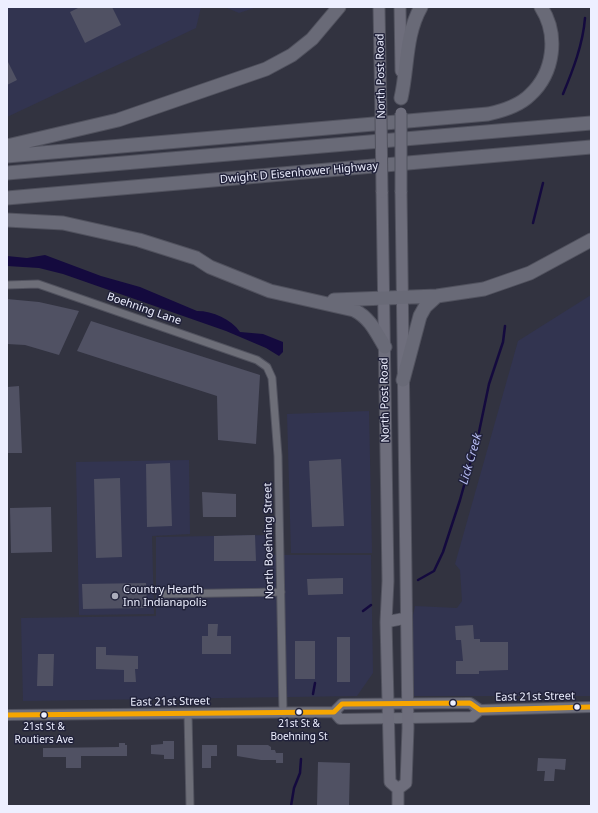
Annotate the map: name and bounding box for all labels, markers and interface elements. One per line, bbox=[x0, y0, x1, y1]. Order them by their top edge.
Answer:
street label: North Post Road bbox=[374, 33, 388, 119]
street label: Dwight D Eisenhower Highway bbox=[219, 160, 379, 186]
street label: Boehning Lane bbox=[105, 290, 183, 328]
street label: North Post Road bbox=[378, 357, 392, 443]
water label: Lick Creek bbox=[457, 432, 485, 486]
street label: North Boehning Street bbox=[261, 483, 277, 599]
place label: Country Hearth Inn Indianapolis bbox=[123, 583, 207, 609]
marker: Country Hearth Inn Indianapolis bbox=[110, 591, 120, 601]
street label: East 21st Street bbox=[495, 690, 575, 704]
street label: East 21st Street bbox=[130, 695, 210, 709]
unlabelled marker bbox=[448, 698, 458, 708]
unlabelled marker bbox=[572, 702, 582, 712]
marker: 21st St & Boehning St bbox=[294, 707, 304, 717]
marker: 21st St & Routiers Ave bbox=[39, 710, 49, 720]
place label: 21st St & Boehning St bbox=[270, 718, 328, 742]
place label: 21st St & Routiers Ave bbox=[15, 721, 73, 744]

